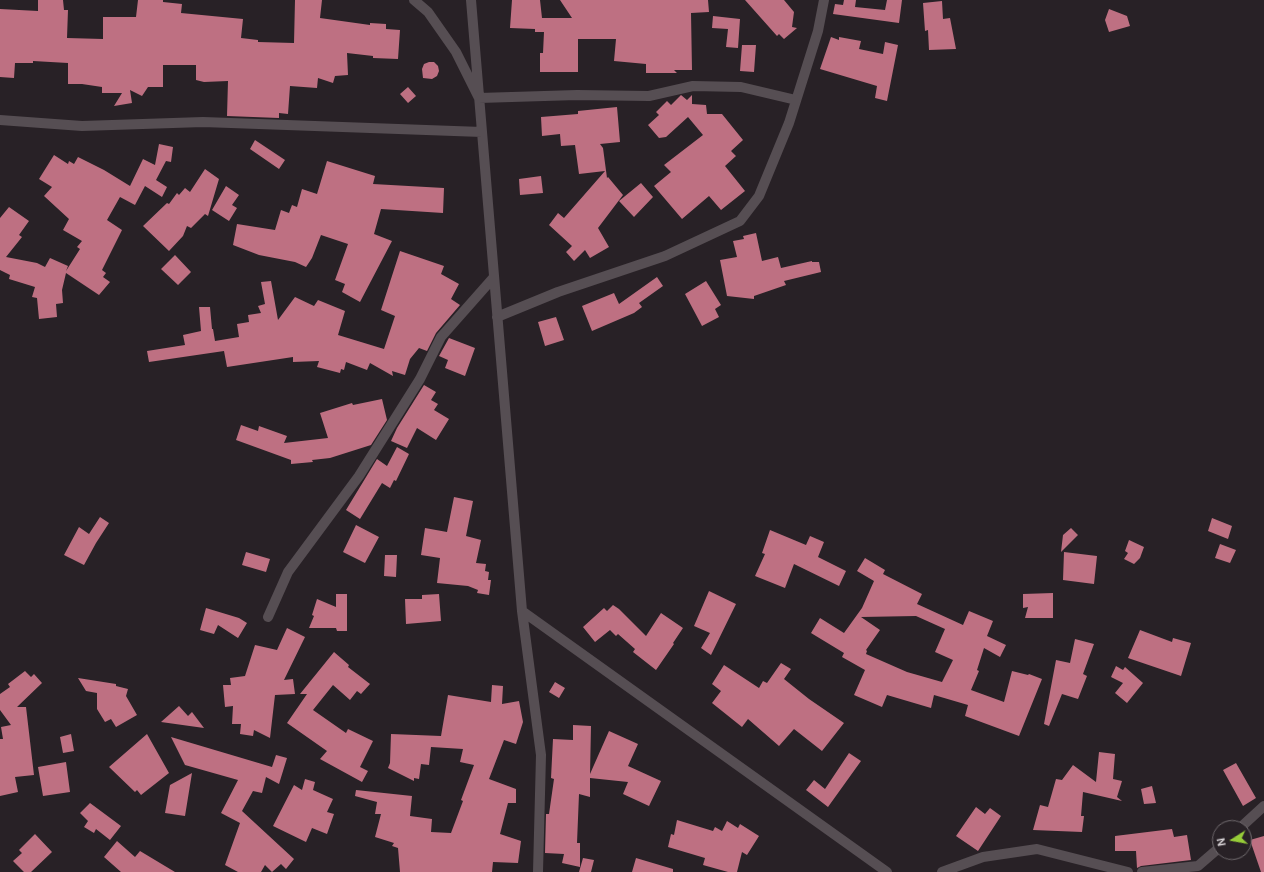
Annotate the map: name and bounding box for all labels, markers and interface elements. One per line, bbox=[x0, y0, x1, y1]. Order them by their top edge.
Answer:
north arrow bbox=[1212, 820, 1252, 860]
text: N bbox=[1214, 837, 1229, 847]

